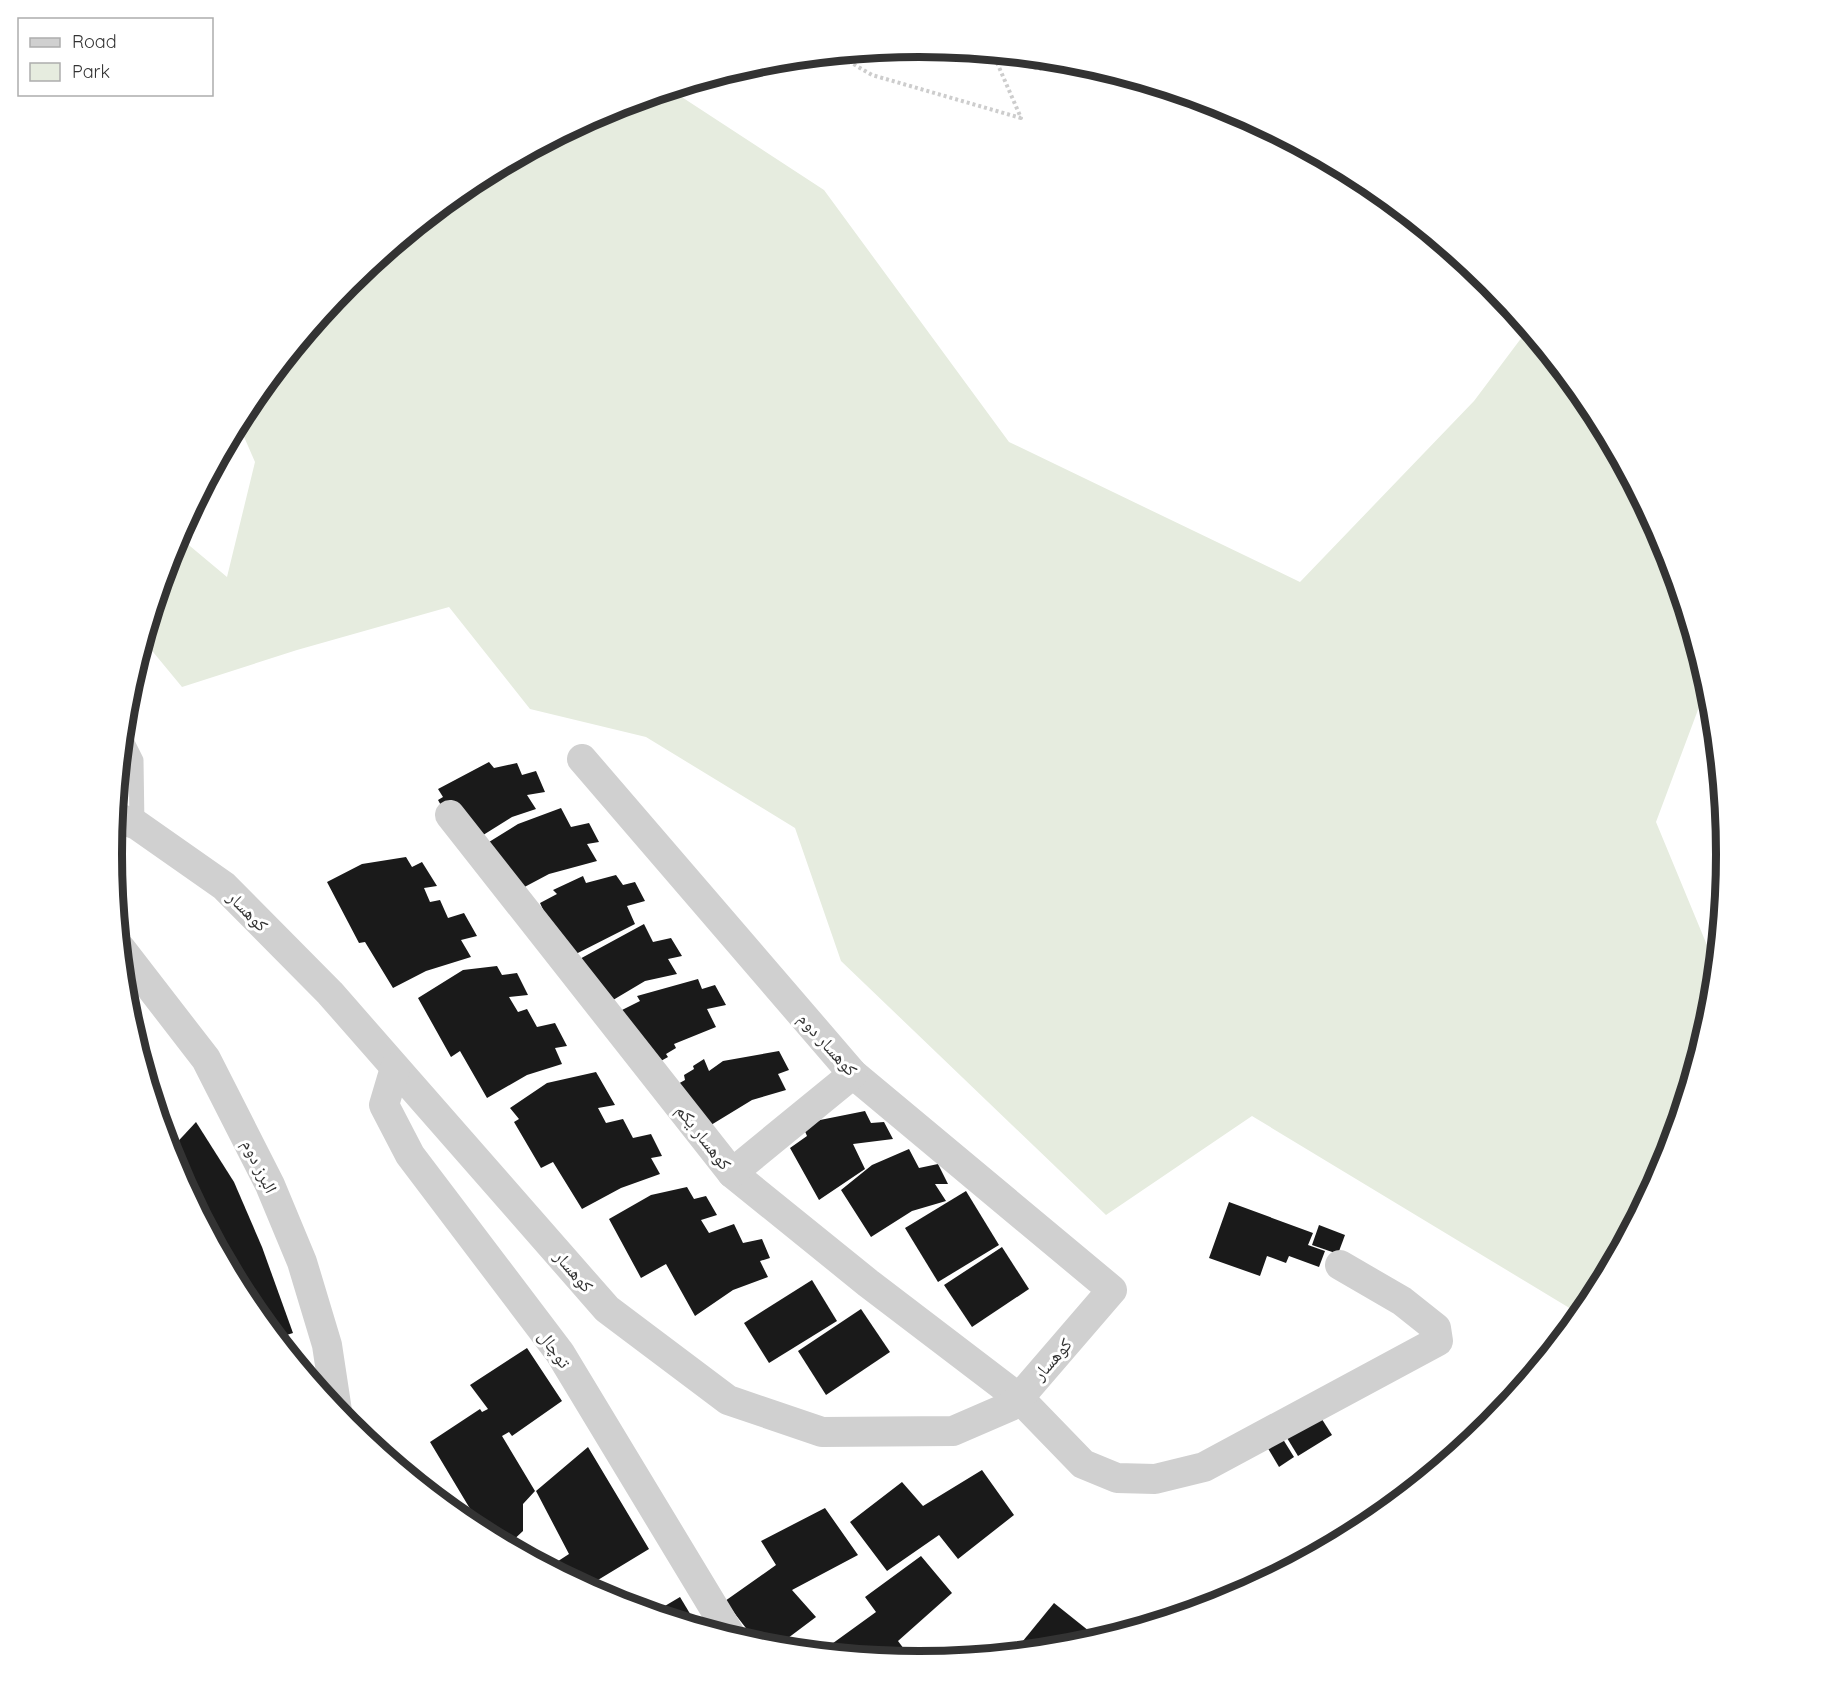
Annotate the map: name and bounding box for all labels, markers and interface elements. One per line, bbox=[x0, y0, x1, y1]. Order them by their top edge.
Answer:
legend bbox=[18, 18, 213, 96]
text: Road bbox=[72, 30, 117, 53]
text: Park bbox=[72, 60, 110, 83]
street label: کوهسار bbox=[222, 885, 274, 937]
street label: کوهسار دوم bbox=[793, 1007, 863, 1082]
street label: کوهسار یکم bbox=[670, 1099, 737, 1176]
street label: البرز دوم bbox=[236, 1135, 283, 1197]
street label: کوهسار bbox=[549, 1244, 599, 1297]
street label: توچال bbox=[534, 1325, 576, 1373]
street label: کوهسار bbox=[1027, 1333, 1077, 1386]

